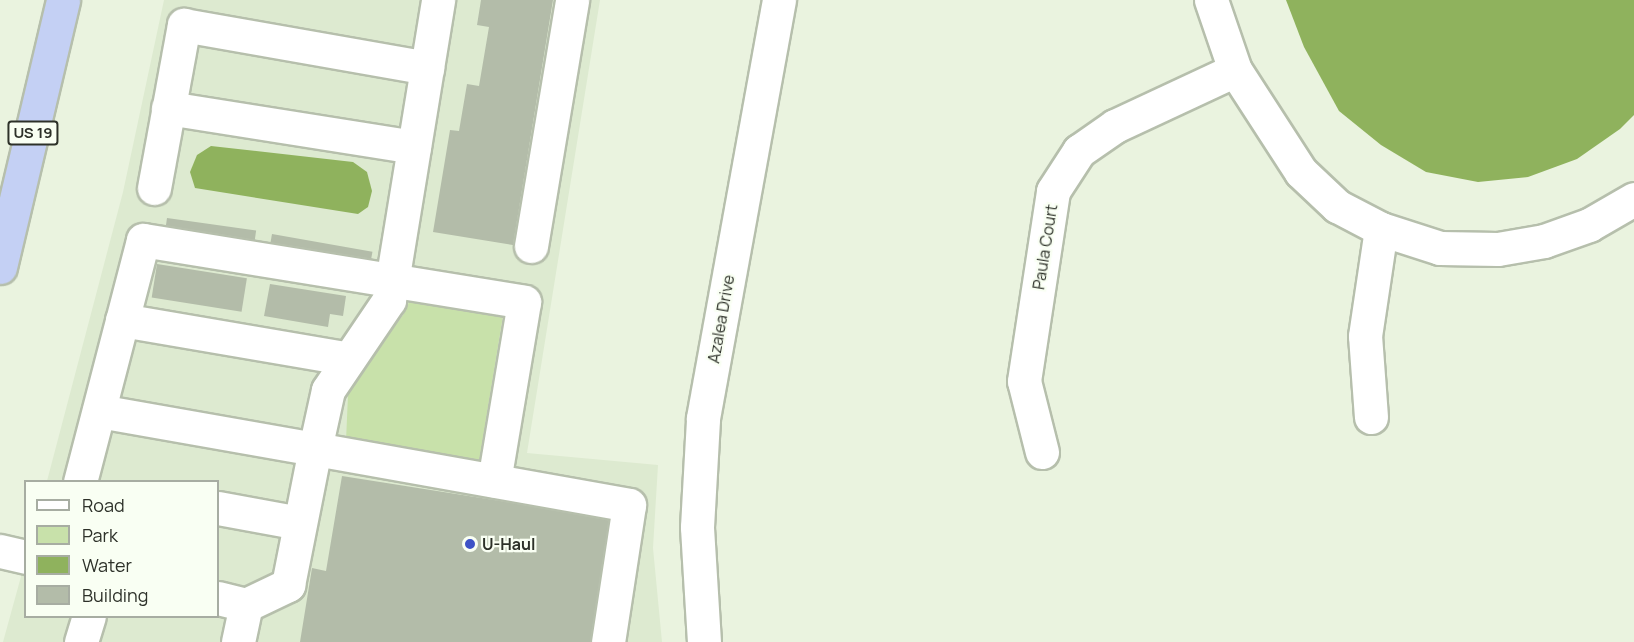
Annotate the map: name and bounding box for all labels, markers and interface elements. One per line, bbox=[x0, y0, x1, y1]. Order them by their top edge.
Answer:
road number: US 19 bbox=[6, 121, 60, 145]
street label: Paula Court bbox=[1029, 203, 1061, 291]
street label: Azalea Drive bbox=[704, 273, 738, 365]
legend bbox=[24, 480, 219, 618]
text: Road bbox=[82, 493, 125, 517]
text: Park bbox=[82, 523, 118, 547]
place label: U-Haul bbox=[482, 534, 535, 554]
marker: U-Haul bbox=[463, 537, 477, 551]
text: Water bbox=[82, 553, 132, 577]
text: Building bbox=[82, 583, 148, 607]

